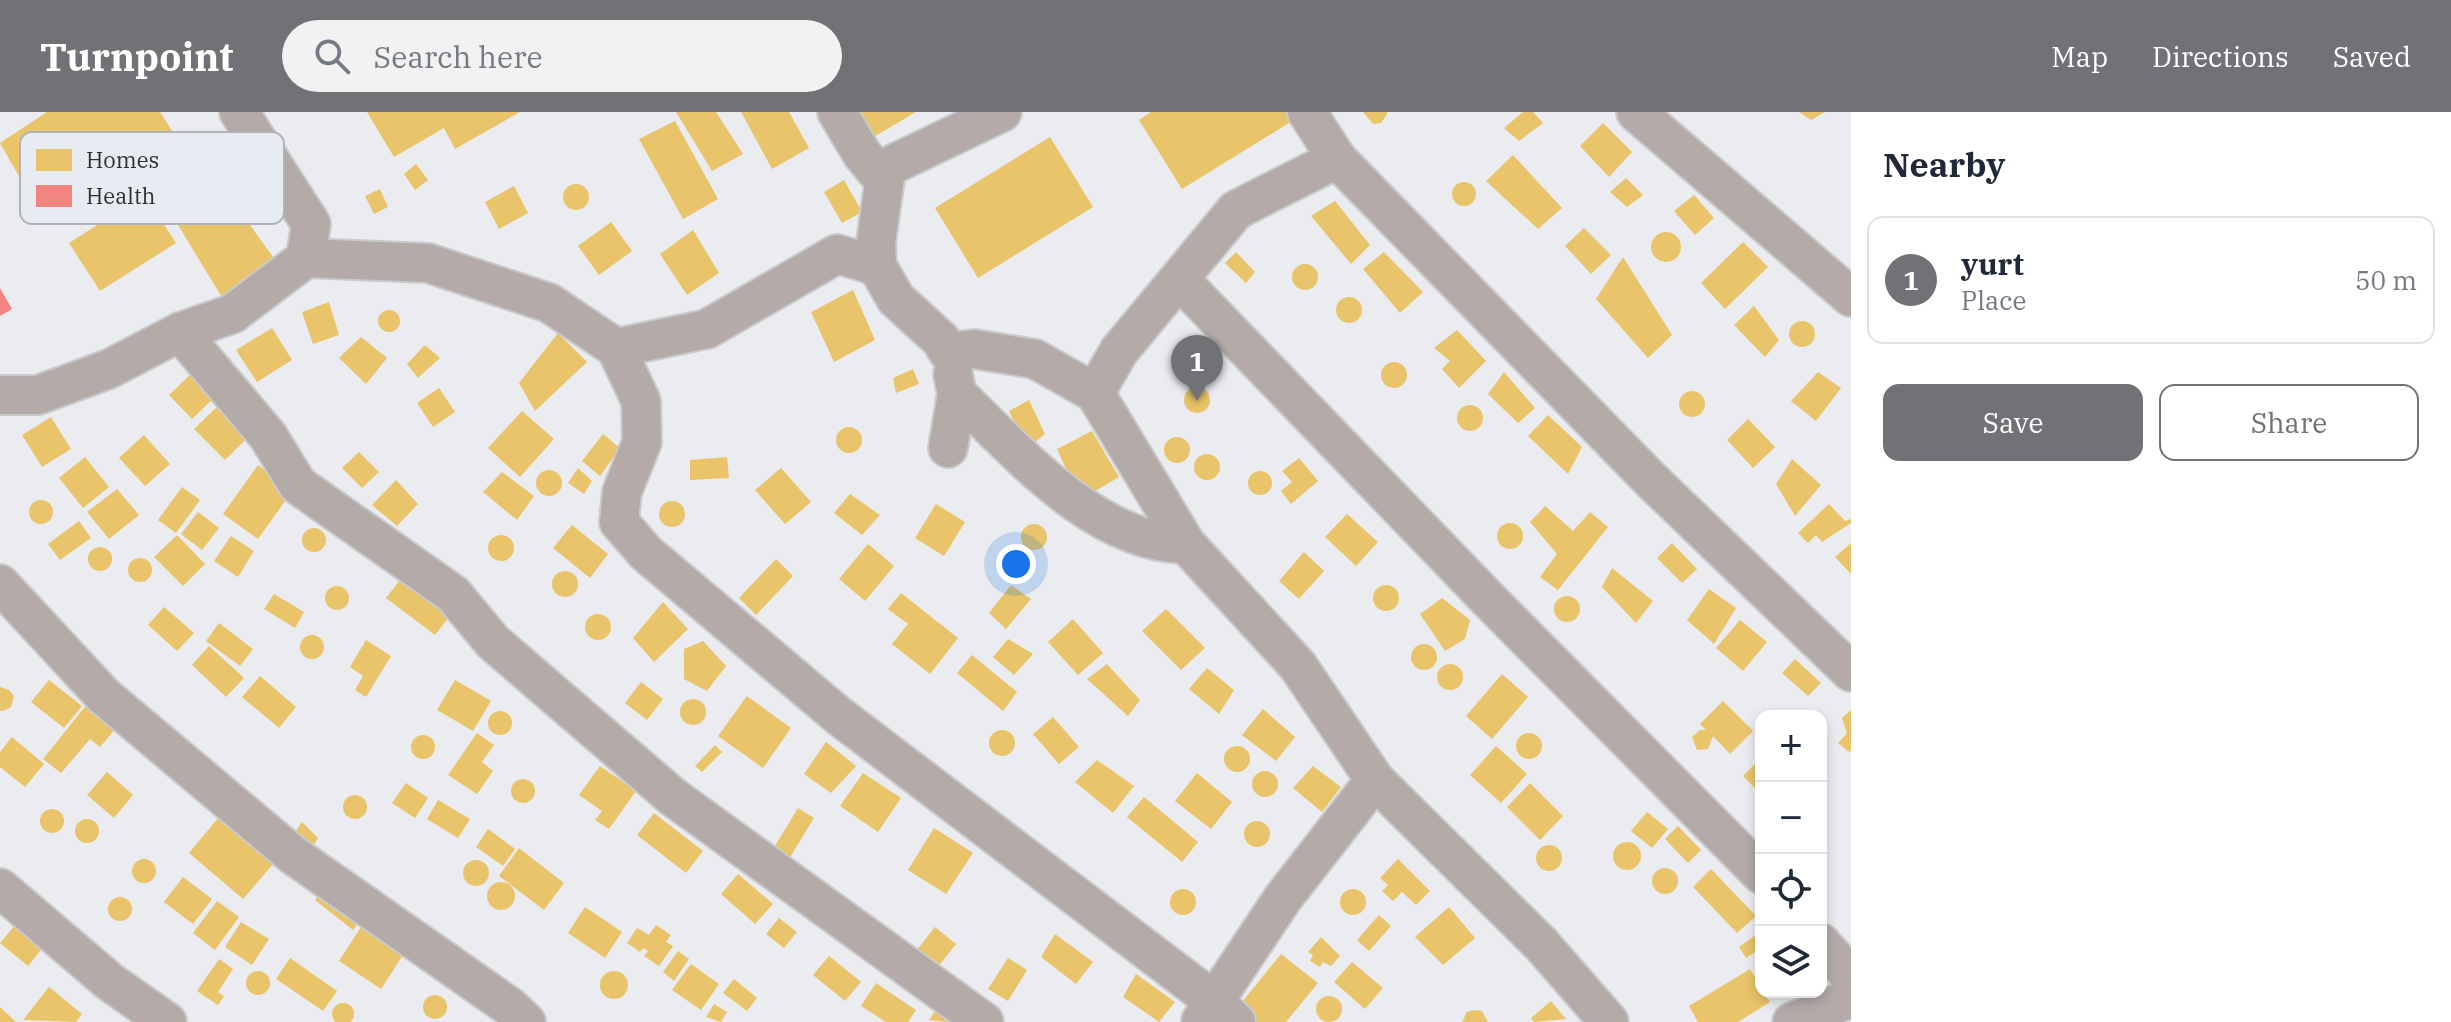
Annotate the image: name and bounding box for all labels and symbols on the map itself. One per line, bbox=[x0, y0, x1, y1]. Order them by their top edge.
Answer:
legend bbox=[20, 132, 284, 224]
text: Homes bbox=[86, 145, 159, 174]
text: Health bbox=[86, 181, 155, 210]
pin: 1 bbox=[1171, 335, 1223, 401]
your location bbox=[996, 544, 1036, 584]

